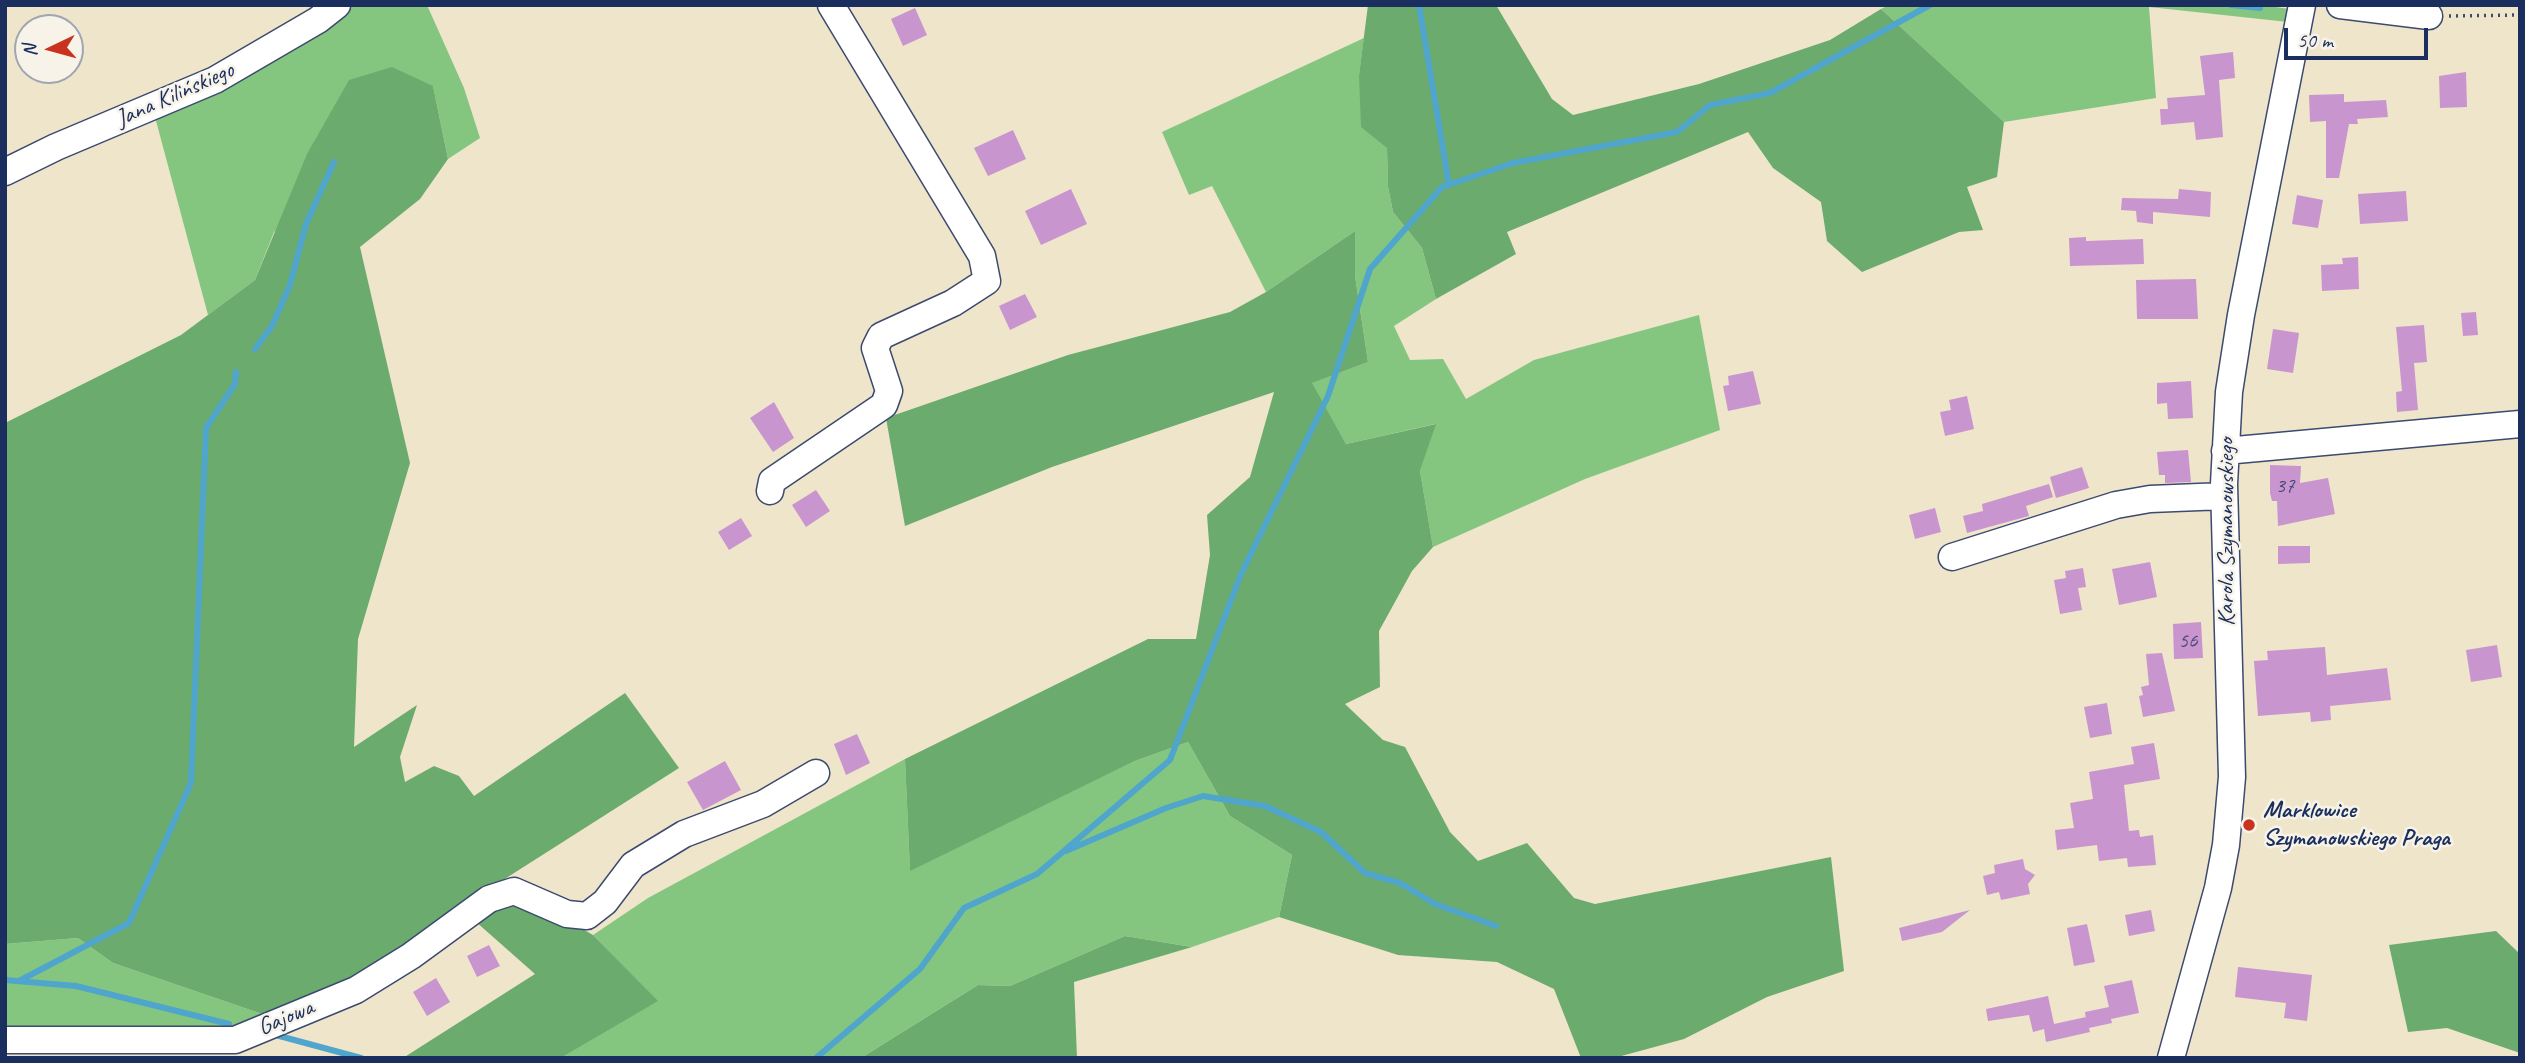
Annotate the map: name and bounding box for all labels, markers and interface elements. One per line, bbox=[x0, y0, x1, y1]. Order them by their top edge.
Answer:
north arrow bbox=[14, 14, 84, 84]
scale bar bbox=[2287, 14, 2430, 58]
text: 50 m bbox=[2297, 27, 2333, 53]
text: N bbox=[18, 44, 43, 58]
street label: Jana Kilińskiego bbox=[112, 56, 238, 134]
street label: Karola Szymanowskiego bbox=[2213, 438, 2241, 626]
house number: 37 bbox=[2276, 473, 2294, 499]
house number: 56 bbox=[2179, 628, 2197, 654]
place label: Marklowice Szymanowskiego Praga bbox=[2263, 797, 2450, 853]
marker: Marklowice Szymanowskiego Praga bbox=[2241, 817, 2257, 833]
street label: Gajowa bbox=[254, 993, 318, 1043]

